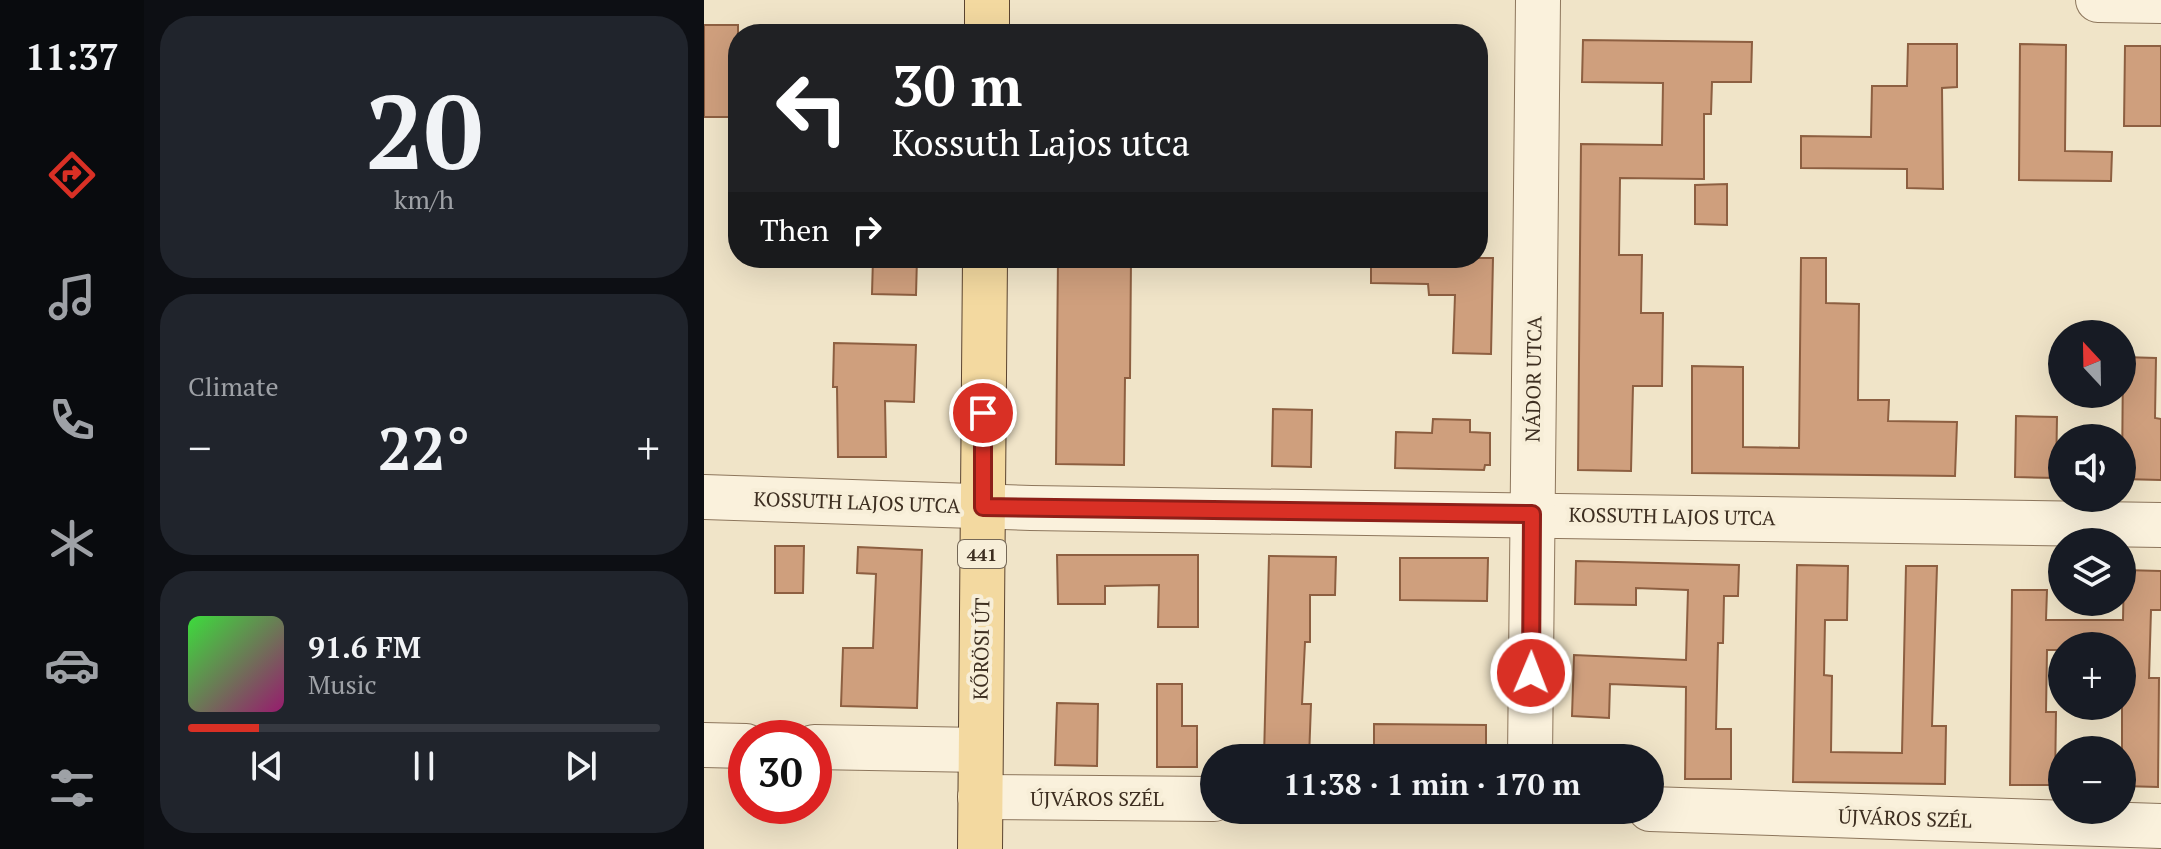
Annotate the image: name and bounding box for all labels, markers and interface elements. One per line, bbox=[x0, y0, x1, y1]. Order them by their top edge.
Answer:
text: 11:37 bbox=[25, 33, 119, 80]
text: 30 m bbox=[892, 48, 1022, 122]
icon: left bbox=[760, 56, 864, 160]
text: 20 bbox=[365, 61, 483, 199]
text: Kossuth Lajos utca bbox=[892, 119, 1190, 166]
icon: directions bbox=[44, 147, 100, 203]
text: km/h bbox=[394, 182, 454, 216]
icon: right bbox=[845, 208, 889, 252]
text: Then bbox=[760, 210, 829, 250]
icon: music bbox=[44, 269, 100, 325]
street label: NÁDOR UTCA bbox=[1518, 315, 1548, 442]
north arrow bbox=[2048, 320, 2136, 408]
map controls bbox=[2048, 320, 2136, 824]
text: Climate bbox=[188, 369, 279, 403]
pin bbox=[949, 379, 1017, 447]
icon: arrive bbox=[961, 391, 1005, 435]
icon: phone bbox=[44, 392, 100, 448]
text: 22° bbox=[378, 408, 470, 487]
text: − bbox=[188, 418, 211, 477]
text: + bbox=[637, 418, 660, 477]
button: sound bbox=[2048, 424, 2136, 512]
street label: KOSSUTH LAJOS UTCA bbox=[753, 485, 961, 519]
street label: KOSSUTH LAJOS UTCA bbox=[1568, 501, 1776, 531]
icon: climate bbox=[44, 515, 100, 571]
button: layers bbox=[2048, 528, 2136, 616]
road number: 441 bbox=[958, 540, 1006, 568]
street label: KŐRÖSI ÚT bbox=[967, 598, 995, 700]
text: 91.6 FM bbox=[308, 627, 421, 667]
position arrow bbox=[1489, 631, 1573, 715]
button: + bbox=[2048, 632, 2136, 720]
icon: car bbox=[44, 637, 100, 693]
text: Music bbox=[308, 667, 377, 701]
speed limit sign: 30 bbox=[728, 720, 832, 824]
button: − bbox=[2048, 736, 2136, 824]
icon: previous bbox=[245, 744, 289, 788]
icon: pause bbox=[402, 744, 446, 788]
icon: next bbox=[559, 744, 603, 788]
icon: filters bbox=[44, 760, 100, 816]
text: 11:38 · 1 min · 170 m bbox=[1284, 764, 1580, 804]
street label: ÚJVÁROS SZÉL bbox=[1030, 785, 1164, 812]
street label: ÚJVÁROS SZÉL bbox=[1838, 802, 1972, 834]

